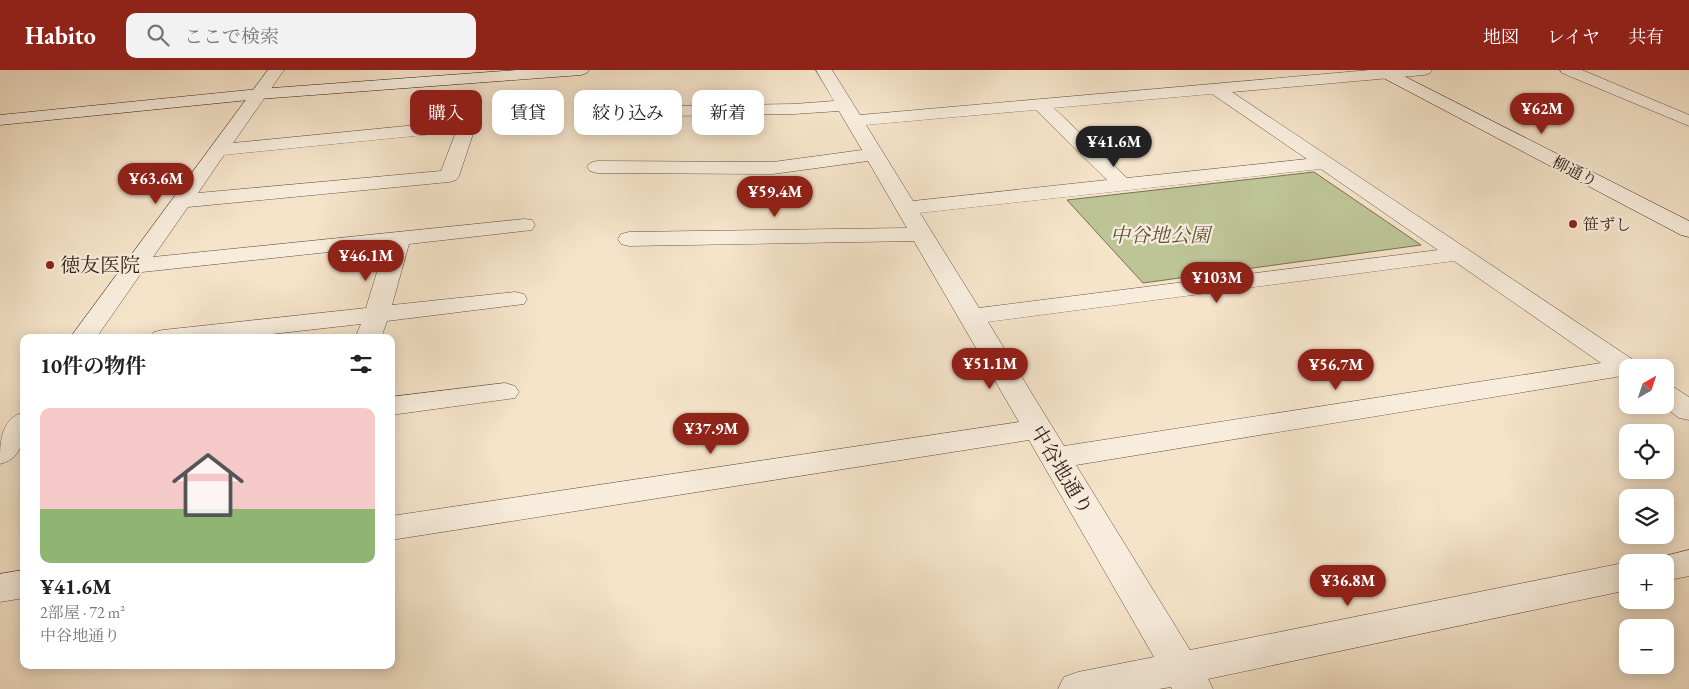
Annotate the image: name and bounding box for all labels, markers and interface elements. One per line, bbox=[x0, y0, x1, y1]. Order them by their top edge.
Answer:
search box bbox=[126, 13, 476, 58]
text: Habito bbox=[25, 20, 96, 51]
icon: search bbox=[144, 21, 172, 49]
text: ここで検索 bbox=[184, 24, 279, 49]
text: 地図 bbox=[1483, 25, 1519, 48]
text: レイヤ bbox=[1547, 25, 1600, 48]
text: 共有 bbox=[1628, 25, 1664, 48]
chip: 購入 bbox=[410, 90, 482, 135]
chip: 賃貸 bbox=[492, 90, 564, 135]
chip: 絞り込み bbox=[574, 90, 682, 135]
chip: 新着 bbox=[692, 90, 764, 135]
pin: ¥62M bbox=[1512, 92, 1572, 135]
text: ¥62M bbox=[1521, 98, 1563, 119]
pin: ¥41.6M bbox=[1073, 126, 1155, 168]
text: ¥41.6M bbox=[1087, 131, 1141, 152]
street label: 柳通り bbox=[1549, 151, 1601, 192]
pin: ¥63.6M bbox=[115, 162, 197, 205]
text: ¥63.6M bbox=[129, 168, 183, 189]
pin: ¥59.4M bbox=[734, 176, 816, 218]
text: ¥59.4M bbox=[748, 181, 802, 202]
place label: 笹ずし bbox=[1583, 214, 1631, 235]
marker: 笹ずし bbox=[1567, 218, 1579, 230]
park label: 中谷地公園 bbox=[1110, 222, 1213, 248]
pin: ¥46.1M bbox=[325, 240, 407, 282]
text: ¥46.1M bbox=[339, 245, 393, 266]
place label: 徳友医院 bbox=[60, 252, 140, 278]
marker: 徳友医院 bbox=[44, 259, 56, 271]
pin: ¥103M bbox=[1182, 262, 1252, 304]
text: ¥103M bbox=[1192, 267, 1242, 288]
pin: ¥51.1M bbox=[949, 348, 1031, 390]
pin: ¥56.7M bbox=[1295, 348, 1377, 391]
icon: filters bbox=[347, 350, 375, 378]
text: 10件の物件 bbox=[40, 352, 146, 379]
text: ¥51.1M bbox=[963, 353, 1017, 374]
text: ¥56.7M bbox=[1309, 354, 1363, 375]
north arrow bbox=[1619, 359, 1674, 414]
map controls bbox=[1619, 359, 1674, 674]
pin: ¥37.9M bbox=[670, 412, 752, 455]
text: ¥37.9M bbox=[684, 418, 738, 439]
street label: 中谷地通り bbox=[1025, 420, 1099, 520]
button: locate bbox=[1619, 424, 1674, 479]
icon: home bbox=[163, 440, 253, 530]
button: layers bbox=[1619, 489, 1674, 544]
button: + bbox=[1619, 554, 1674, 609]
pin: ¥36.8M bbox=[1307, 564, 1389, 607]
text: ¥36.8M bbox=[1321, 570, 1375, 591]
text: ¥41.6M bbox=[40, 573, 111, 600]
text: 2部屋 · 72 m² bbox=[40, 602, 125, 623]
button: − bbox=[1619, 619, 1674, 674]
text: 中谷地通り bbox=[40, 625, 120, 646]

